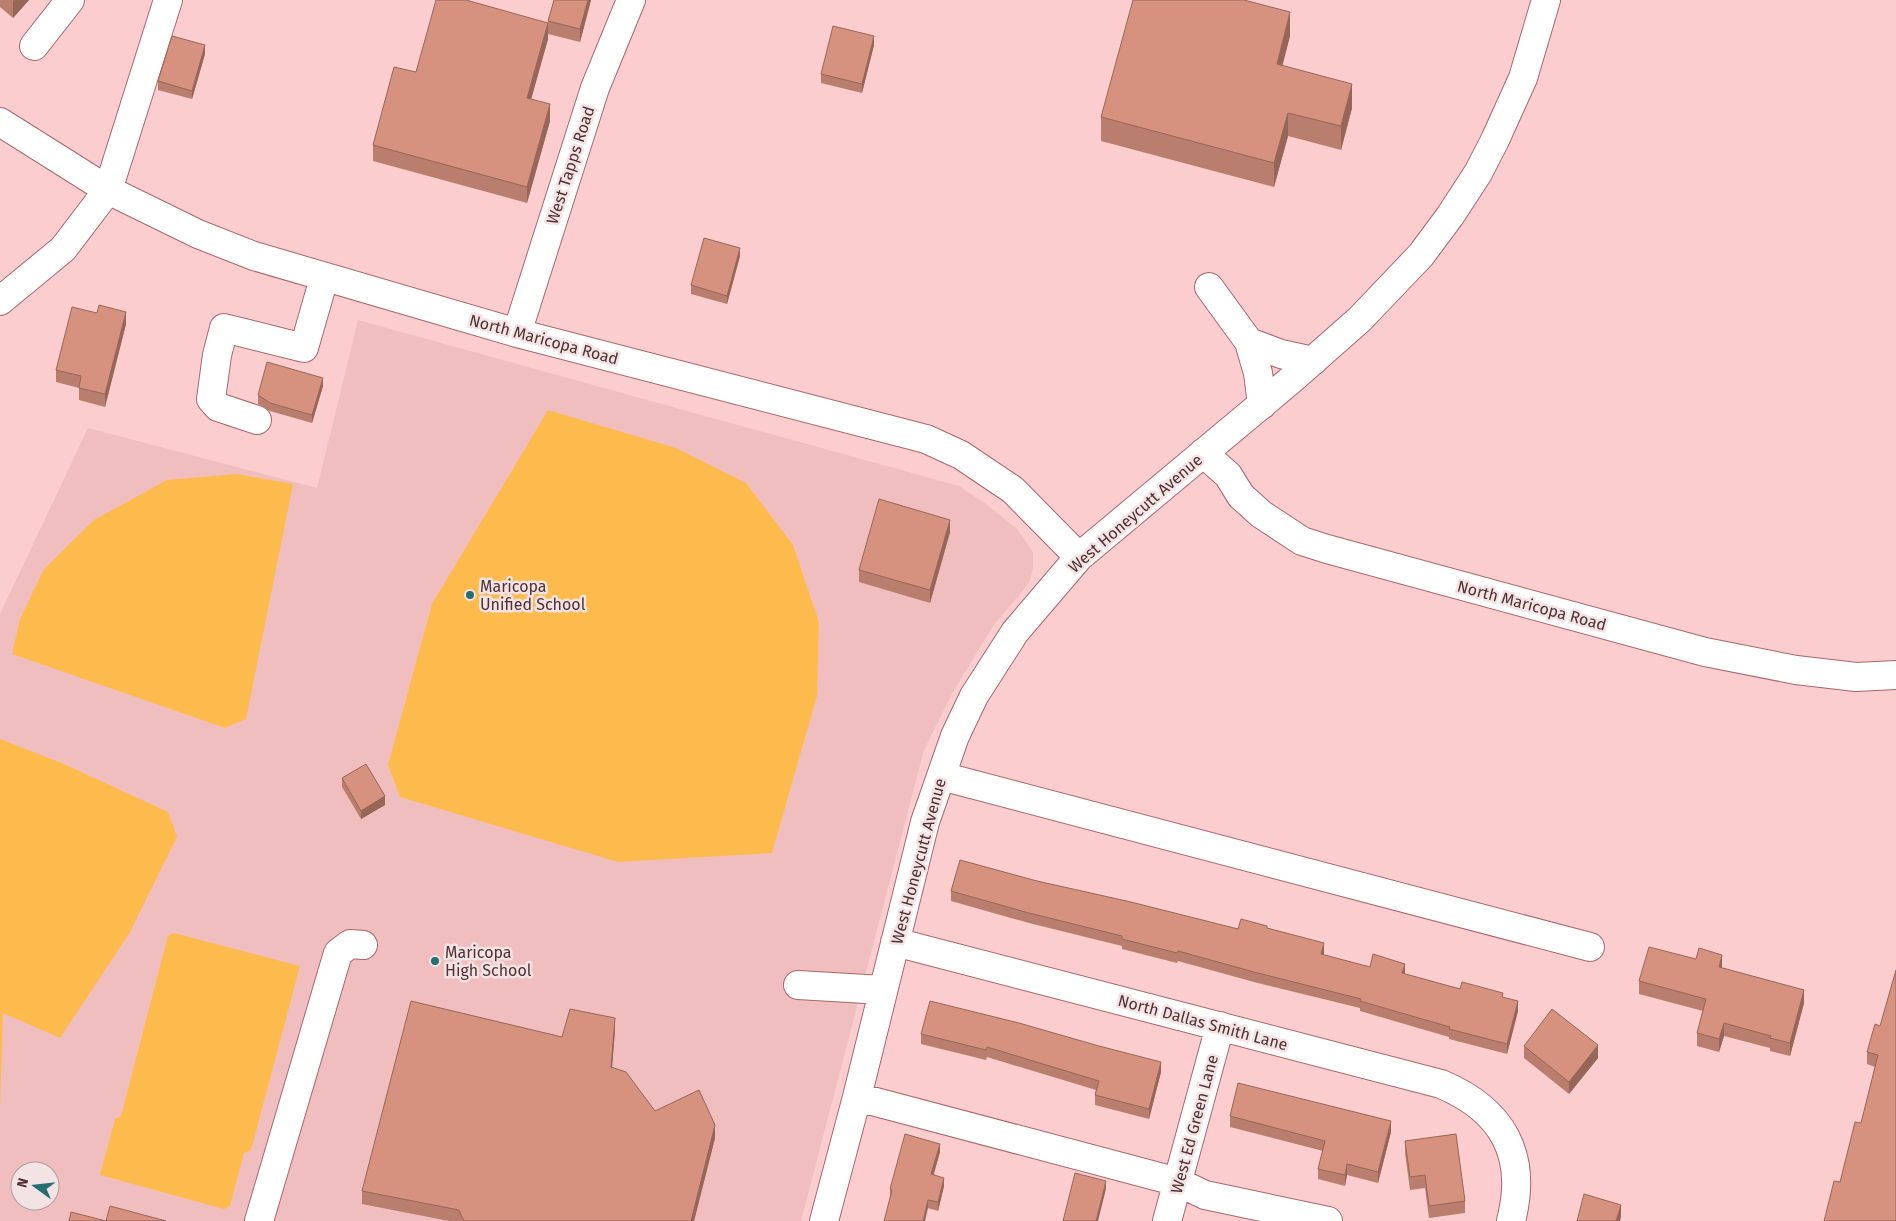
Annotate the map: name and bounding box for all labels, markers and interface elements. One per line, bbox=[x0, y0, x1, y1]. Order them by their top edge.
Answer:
street label: West Tapps Road bbox=[542, 104, 599, 227]
street label: North Maricopa Road bbox=[467, 310, 620, 369]
street label: West Honeycutt Avenue bbox=[1065, 450, 1206, 577]
street label: North Maricopa Road bbox=[1455, 576, 1608, 635]
place label: Maricopa Unified School bbox=[480, 577, 586, 614]
marker: Maricopa Unified School bbox=[464, 589, 476, 601]
street label: West Honeycutt Avenue bbox=[887, 776, 950, 946]
place label: Maricopa High School bbox=[445, 943, 532, 980]
marker: Maricopa High School bbox=[429, 955, 441, 967]
street label: North Dallas Smith Lane bbox=[1116, 991, 1290, 1054]
street label: West Ed Green Lane bbox=[1167, 1053, 1222, 1196]
north arrow bbox=[10, 1161, 60, 1211]
text: N bbox=[14, 1176, 32, 1189]

